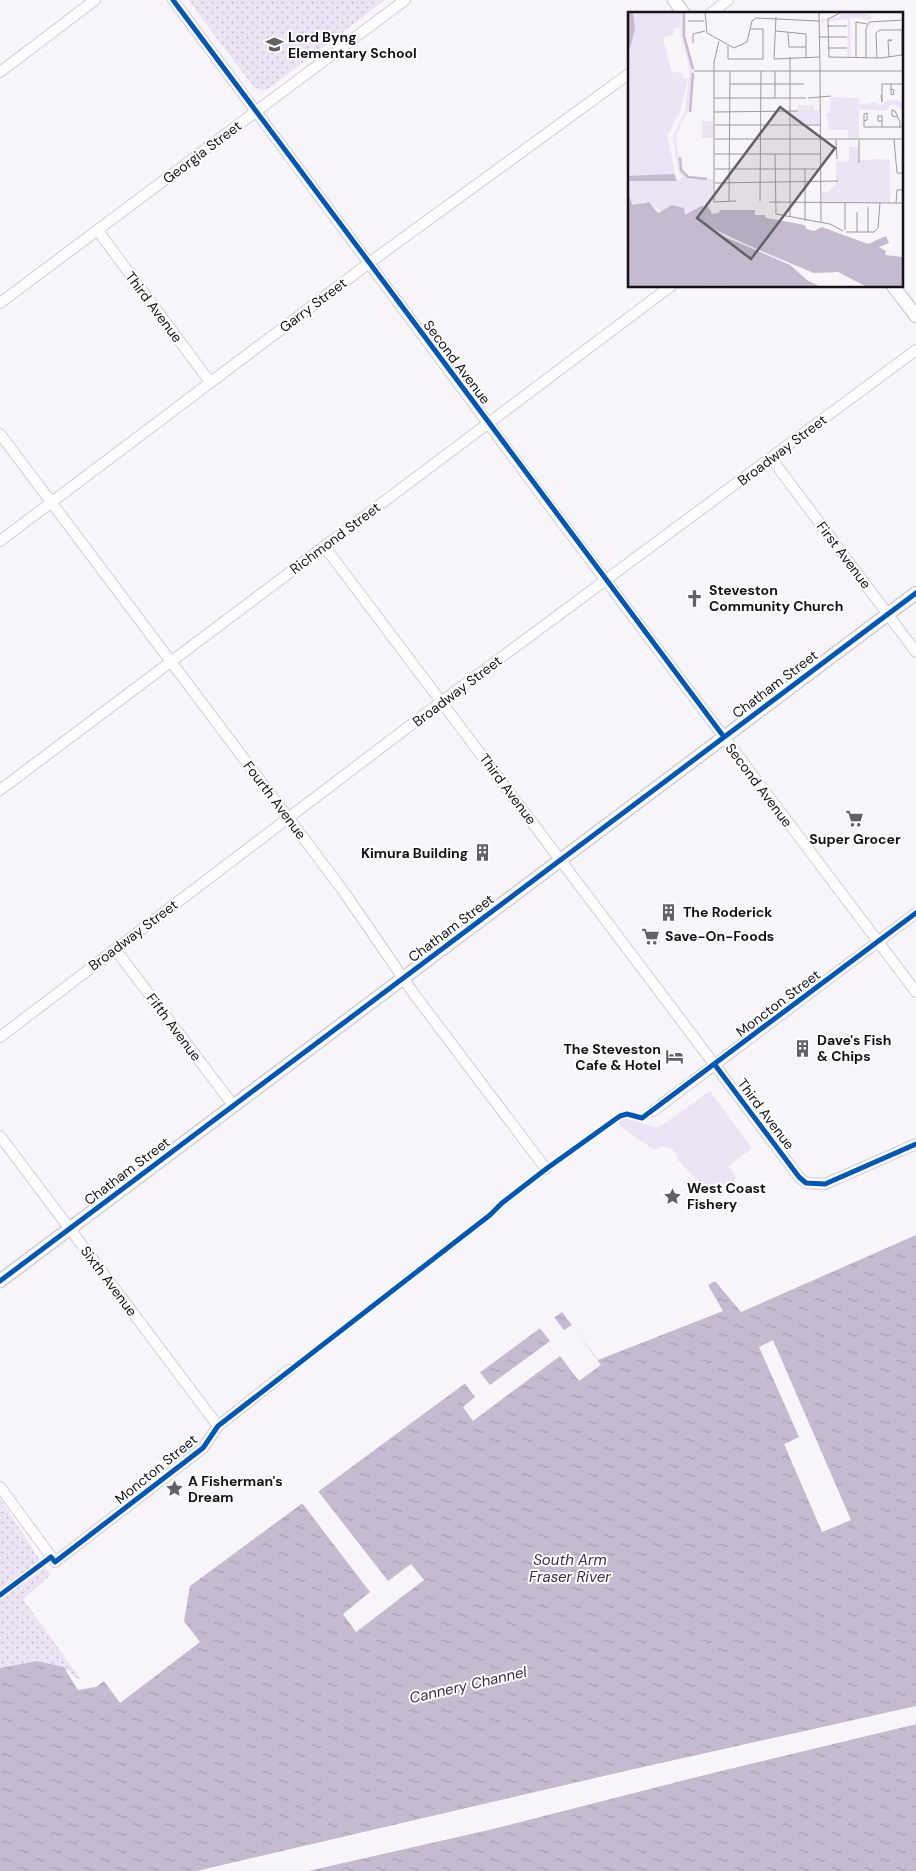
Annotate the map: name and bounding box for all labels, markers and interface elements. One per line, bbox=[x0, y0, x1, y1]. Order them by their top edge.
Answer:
inset map bbox=[628, 12, 904, 288]
place label: Lord Byng Elementary School bbox=[288, 28, 417, 62]
school or university icon: Lord Byng Elementary School bbox=[264, 35, 284, 55]
street label: Georgia Street bbox=[159, 117, 245, 187]
street label: Third Avenue bbox=[121, 268, 187, 346]
street label: Garry Street bbox=[276, 274, 350, 336]
street label: Second Avenue bbox=[420, 316, 494, 408]
street label: Broadway Street bbox=[734, 411, 830, 489]
street label: Richmond Street bbox=[286, 498, 384, 578]
street label: First Avenue bbox=[813, 518, 875, 592]
place label: Steveston Community Church bbox=[709, 581, 844, 615]
church icon: Steveston Community Church bbox=[685, 588, 705, 608]
street label: Chatham Street bbox=[729, 646, 821, 722]
street label: Broadway Street bbox=[409, 652, 505, 730]
street label: Second Avenue bbox=[722, 739, 796, 831]
street label: Third Avenue bbox=[475, 750, 541, 828]
street label: Fourth Avenue bbox=[240, 757, 310, 843]
supermarket icon: Super Grocer bbox=[845, 809, 865, 829]
place label: Super Grocer bbox=[809, 830, 901, 848]
building icon: Kimura Building bbox=[472, 843, 492, 863]
place label: Kimura Building bbox=[361, 844, 468, 862]
street label: Chatham Street bbox=[405, 890, 497, 966]
street label: Broadway Street bbox=[85, 896, 181, 974]
building icon: The Roderick bbox=[659, 902, 679, 922]
place label: The Roderick bbox=[683, 903, 772, 921]
supermarket icon: Save-On-Foods bbox=[641, 926, 661, 946]
place label: Save-On-Foods bbox=[665, 927, 774, 945]
street label: Moncton Street bbox=[732, 965, 824, 1041]
street label: Fifth Avenue bbox=[143, 989, 205, 1065]
place label: Dave's Fish & Chips bbox=[817, 1031, 891, 1065]
building icon: Dave's Fish & Chips bbox=[793, 1038, 813, 1058]
place label: The Steveston Cafe & Hotel bbox=[563, 1040, 661, 1074]
hotel icon: The Steveston Cafe & Hotel bbox=[665, 1047, 685, 1067]
street label: Third Avenue bbox=[733, 1075, 799, 1153]
street label: Chatham Street bbox=[81, 1133, 173, 1209]
place label: West Coast Fishery bbox=[687, 1179, 766, 1213]
place icon: West Coast Fishery bbox=[663, 1186, 683, 1206]
street label: Sixth Avenue bbox=[77, 1242, 141, 1320]
street label: Moncton Street bbox=[111, 1430, 201, 1508]
place label: A Fisherman's Dream bbox=[188, 1472, 283, 1506]
place icon: A Fisherman's Dream bbox=[164, 1479, 184, 1499]
water label: South Arm Fraser River bbox=[529, 1550, 611, 1587]
water label: Cannery Channel bbox=[407, 1662, 529, 1708]

